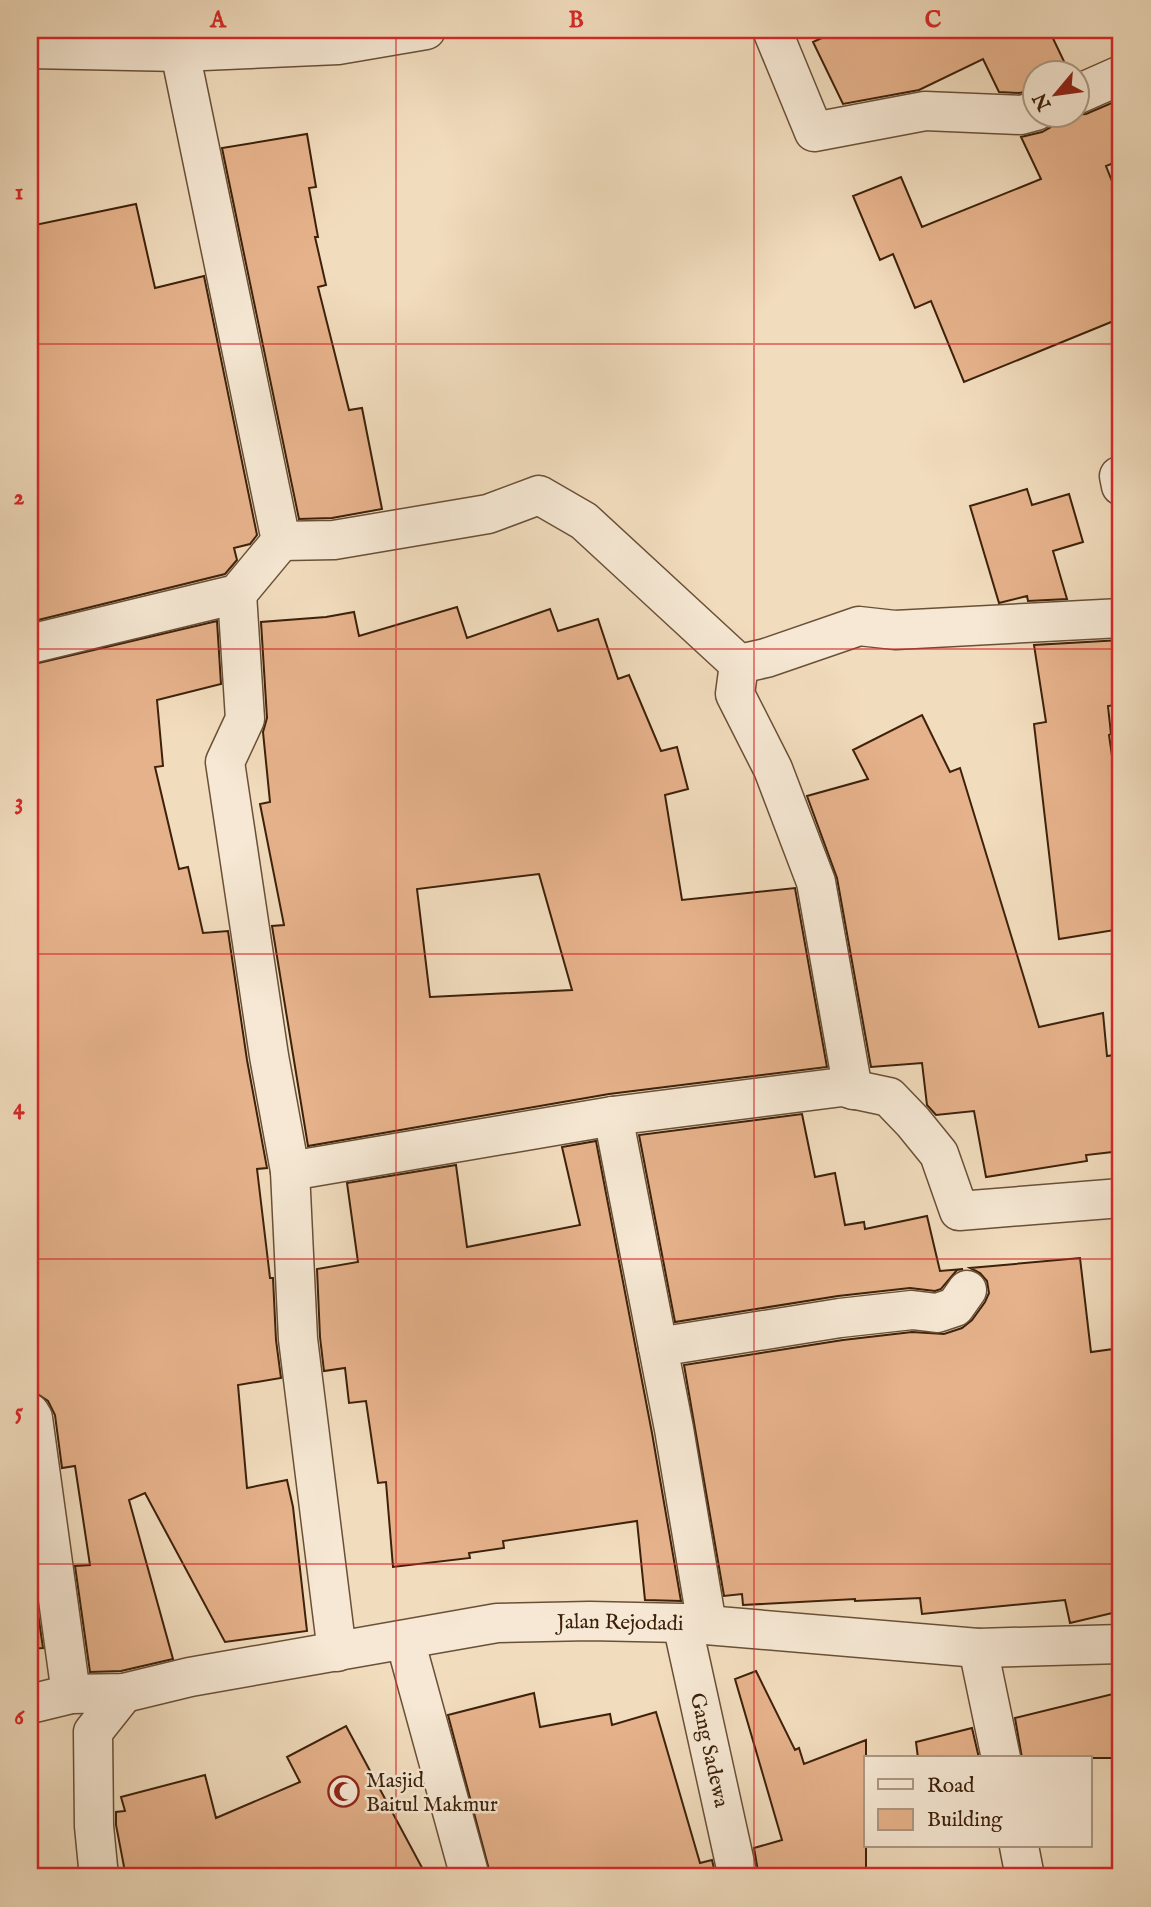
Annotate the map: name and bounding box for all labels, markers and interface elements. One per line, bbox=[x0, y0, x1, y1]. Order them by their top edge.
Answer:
text: A bbox=[209, 6, 227, 35]
text: B bbox=[568, 6, 584, 35]
text: C bbox=[925, 6, 942, 35]
north arrow bbox=[1021, 60, 1092, 130]
text: N bbox=[1028, 88, 1058, 115]
text: 1 bbox=[15, 178, 23, 207]
text: 2 bbox=[14, 483, 25, 512]
text: 3 bbox=[15, 788, 23, 817]
text: 4 bbox=[13, 1093, 25, 1122]
text: 5 bbox=[15, 1398, 24, 1427]
street label: Jalan Rejodadi bbox=[555, 1609, 684, 1638]
street label: Gang Sadewa bbox=[683, 1690, 734, 1811]
text: 6 bbox=[14, 1703, 25, 1732]
legend bbox=[864, 1756, 1092, 1848]
place label: Masjid Baitul Makmur bbox=[366, 1768, 498, 1819]
text: Road bbox=[927, 1773, 975, 1800]
mosque icon: Masjid Baitul Makmur bbox=[326, 1775, 360, 1809]
text: Building bbox=[927, 1807, 1003, 1834]

